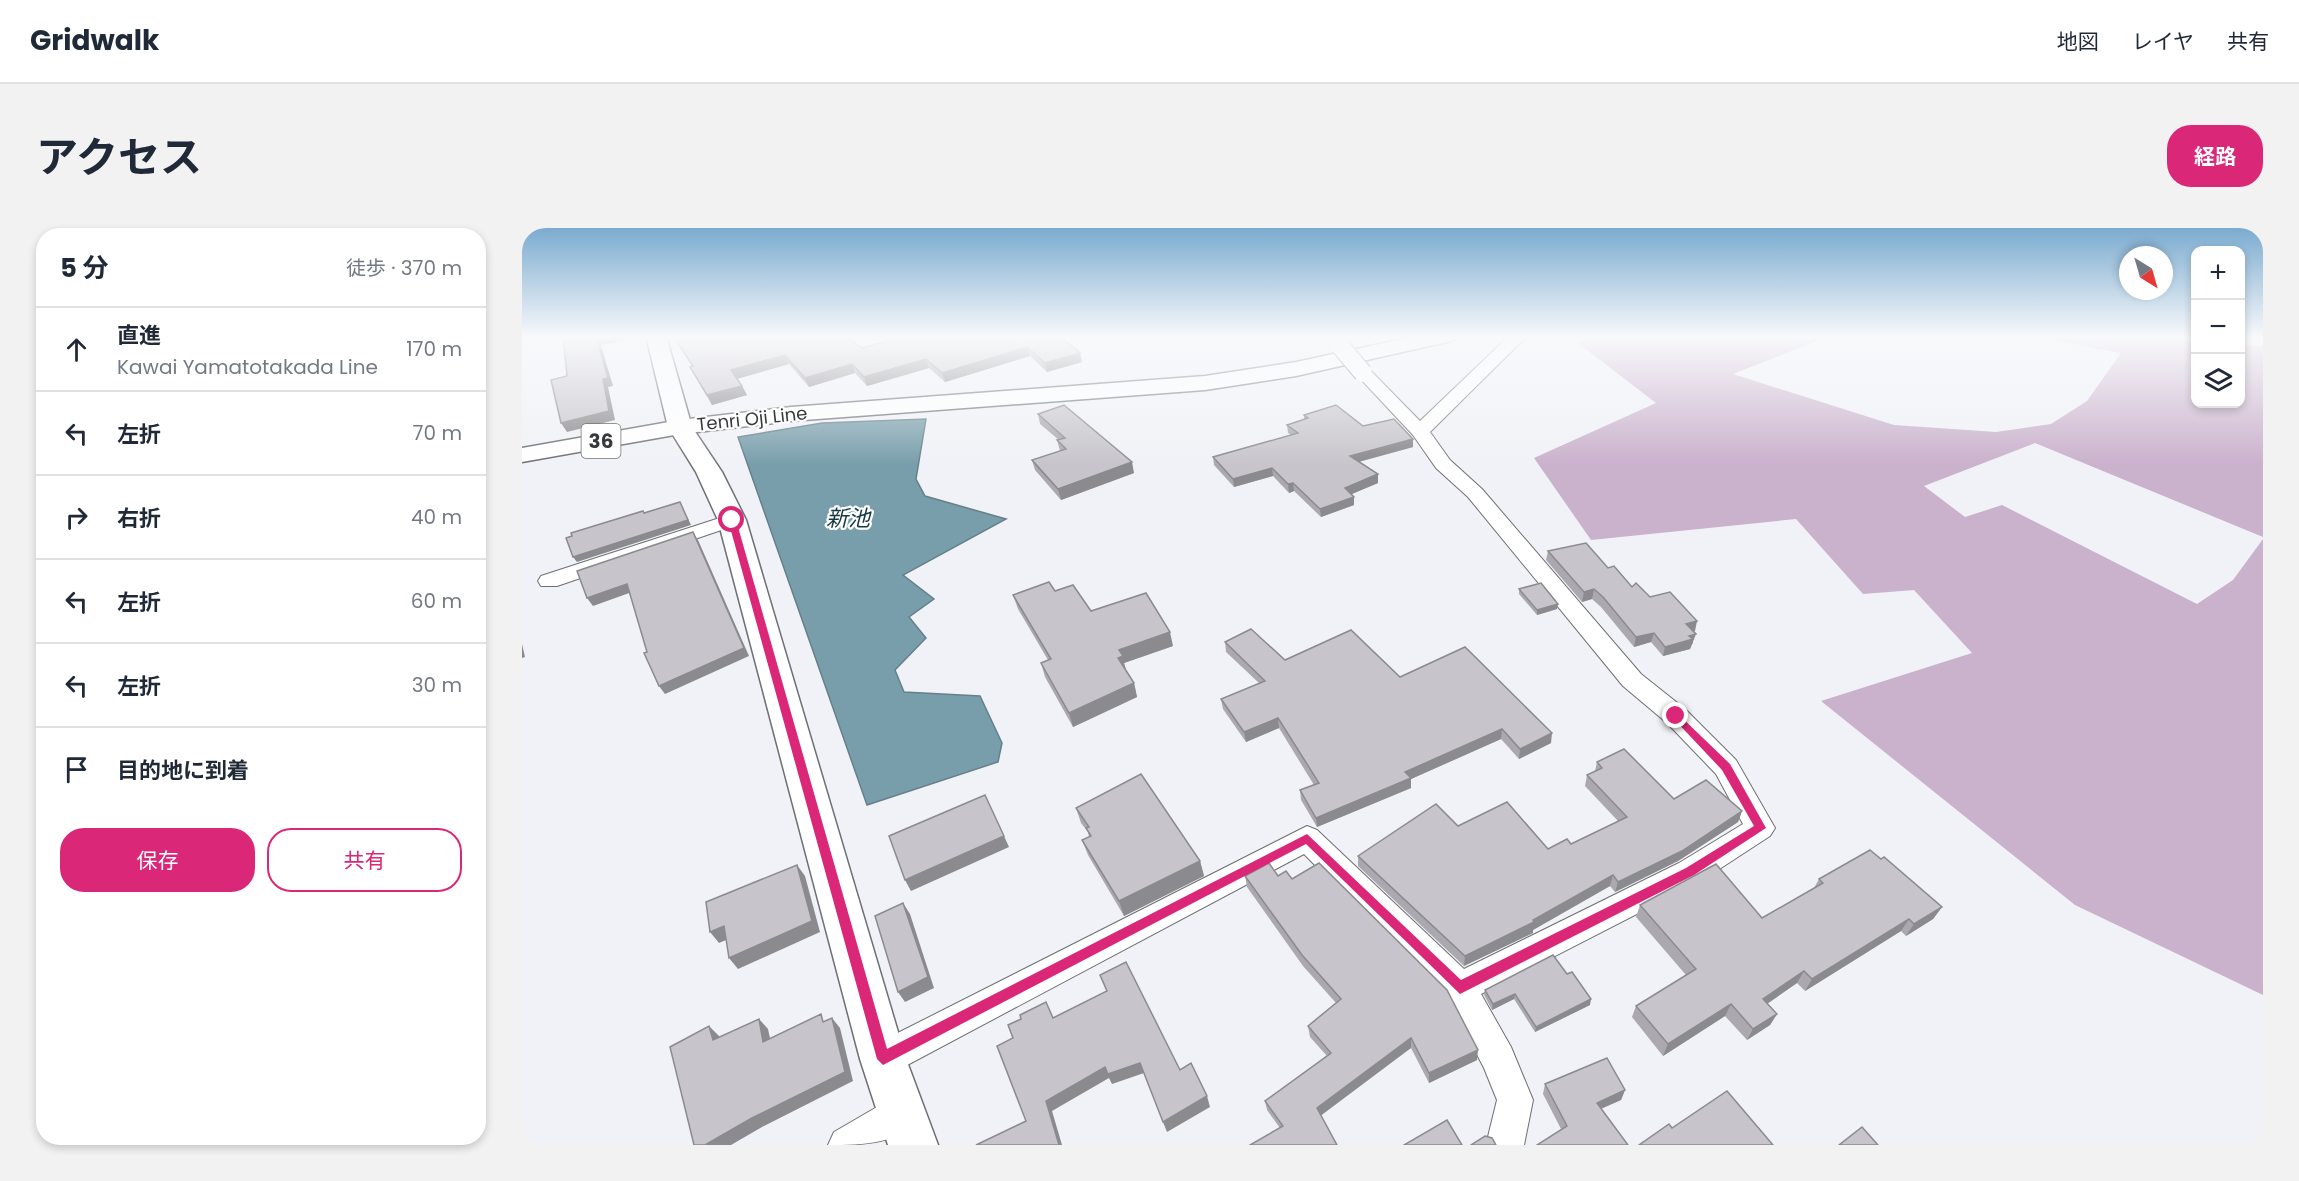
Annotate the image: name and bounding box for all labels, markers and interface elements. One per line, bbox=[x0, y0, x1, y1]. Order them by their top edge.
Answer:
text: Gridwalk bbox=[30, 21, 159, 60]
text: 地図 bbox=[2057, 27, 2099, 56]
text: レイヤ bbox=[2132, 27, 2194, 56]
text: 共有 bbox=[2227, 27, 2269, 56]
button: 経路 bbox=[2167, 125, 2263, 187]
text: アクセス bbox=[36, 128, 202, 187]
north arrow bbox=[2119, 246, 2173, 300]
map controls bbox=[2191, 246, 2245, 408]
button: + bbox=[2191, 246, 2245, 300]
text: 5 分 bbox=[60, 250, 108, 286]
text: 徒歩 · 370 m bbox=[346, 254, 462, 282]
button: − bbox=[2191, 300, 2245, 354]
text: 直進 bbox=[117, 320, 161, 351]
icon: ahead bbox=[60, 333, 93, 366]
text: 170 m bbox=[406, 335, 462, 363]
text: Kawai Yamatotakada Line bbox=[117, 353, 378, 381]
button: layers bbox=[2191, 354, 2245, 408]
street label: Tenri Oji Line bbox=[695, 400, 809, 437]
icon: left bbox=[60, 417, 93, 450]
text: 左折 bbox=[117, 419, 161, 450]
text: 70 m bbox=[413, 419, 462, 447]
road number: 36 bbox=[582, 424, 620, 458]
icon: right bbox=[60, 501, 93, 534]
text: 右折 bbox=[117, 503, 161, 534]
text: 40 m bbox=[411, 503, 462, 531]
water label: 新池 bbox=[826, 503, 872, 534]
route start bbox=[718, 506, 744, 532]
icon: left bbox=[60, 585, 93, 618]
text: 左折 bbox=[117, 587, 161, 618]
text: 60 m bbox=[411, 587, 462, 615]
icon: left bbox=[60, 669, 93, 702]
text: 左折 bbox=[117, 671, 161, 702]
text: 30 m bbox=[412, 671, 462, 699]
route end bbox=[1662, 702, 1688, 728]
icon: arrive bbox=[60, 753, 93, 786]
text: 目的地に到着 bbox=[117, 755, 249, 786]
button: 保存 bbox=[60, 828, 255, 892]
button: 共有 bbox=[267, 828, 462, 892]

